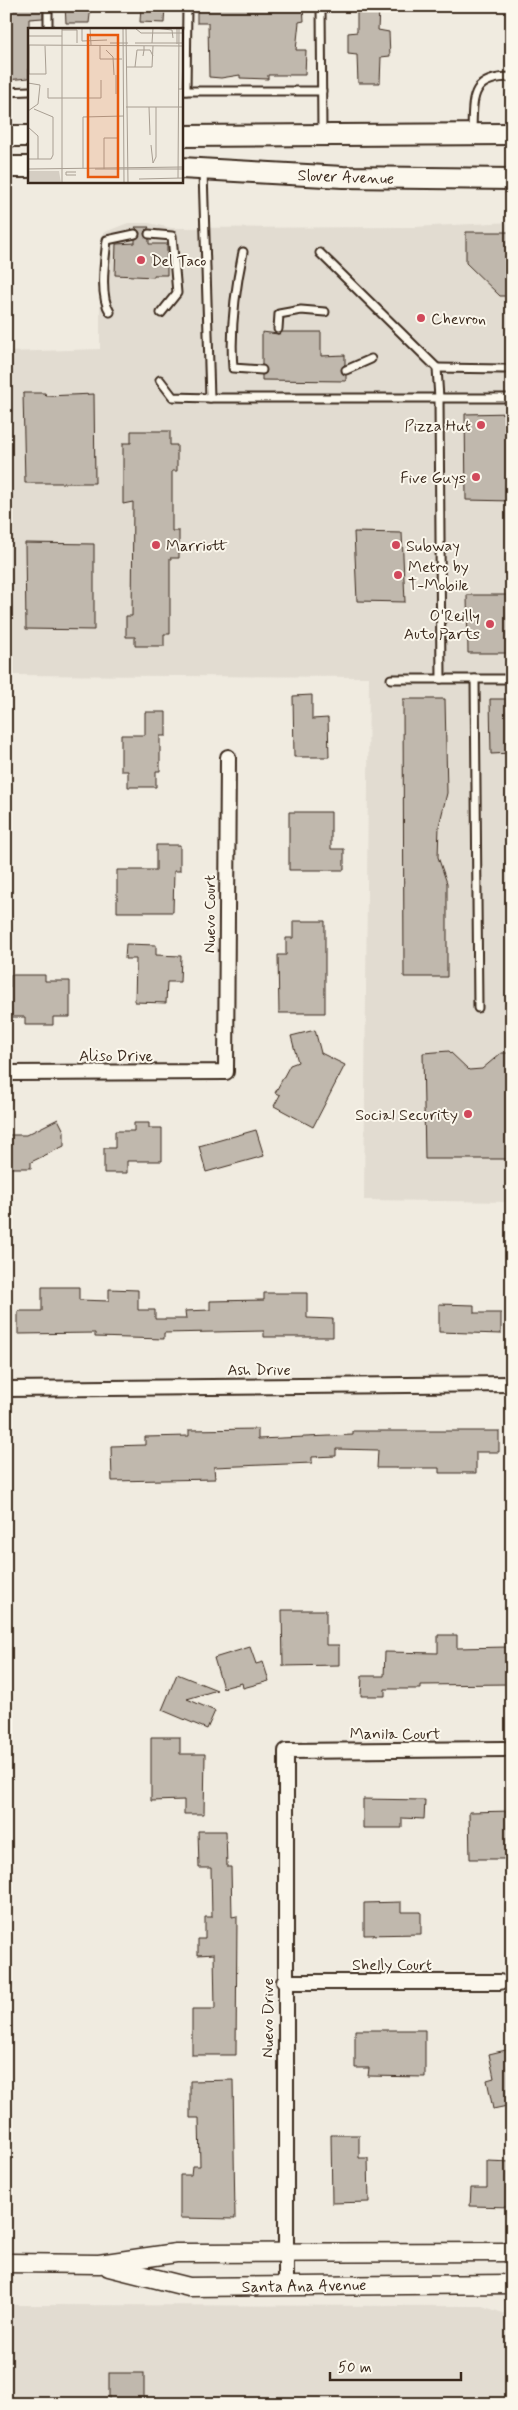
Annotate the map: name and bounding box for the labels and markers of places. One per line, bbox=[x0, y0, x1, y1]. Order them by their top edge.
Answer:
place label: Del Taco bbox=[151, 251, 206, 272]
marker: Del Taco bbox=[135, 254, 147, 266]
place label: Chevron bbox=[431, 309, 486, 330]
marker: Chevron bbox=[415, 312, 427, 324]
place label: Pizza Hut bbox=[404, 416, 471, 437]
marker: Pizza Hut bbox=[475, 419, 487, 431]
place label: Five Guys bbox=[400, 468, 466, 489]
marker: Five Guys bbox=[470, 471, 482, 483]
place label: Marriott bbox=[166, 536, 228, 557]
place label: Subway bbox=[406, 536, 460, 557]
marker: Marriott bbox=[150, 539, 162, 551]
marker: Subway bbox=[390, 539, 402, 551]
place label: Metro by T-Mobile bbox=[408, 557, 469, 596]
marker: Metro by T-Mobile bbox=[392, 569, 404, 581]
place label: O'Reilly Auto Parts bbox=[404, 606, 480, 645]
marker: O'Reilly Auto Parts bbox=[484, 618, 496, 630]
place label: Social Security bbox=[355, 1105, 458, 1126]
marker: Social Security bbox=[462, 1108, 474, 1120]

